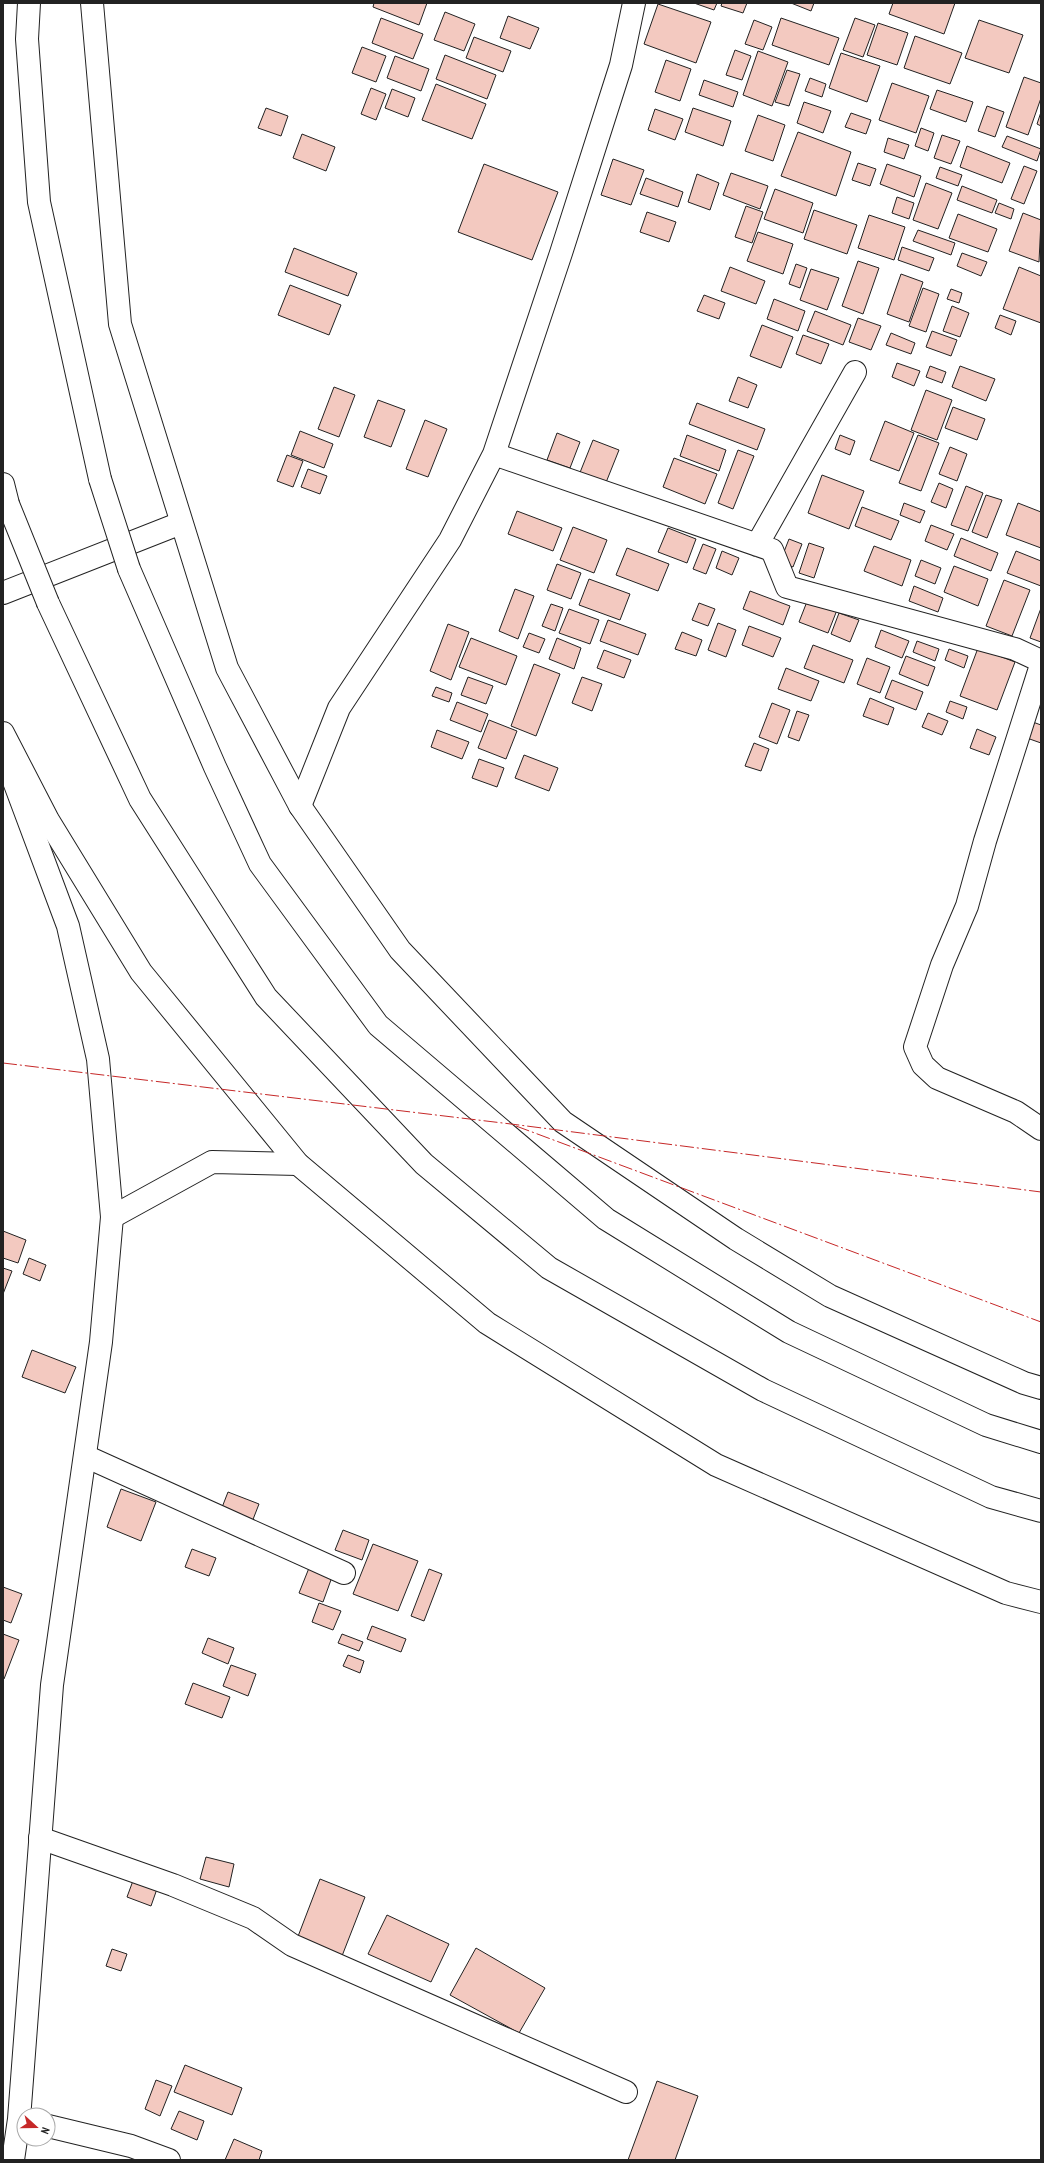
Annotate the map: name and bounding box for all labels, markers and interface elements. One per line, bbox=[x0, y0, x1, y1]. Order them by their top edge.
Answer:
north arrow bbox=[16, 2107, 56, 2147]
text: N bbox=[38, 2125, 53, 2136]

